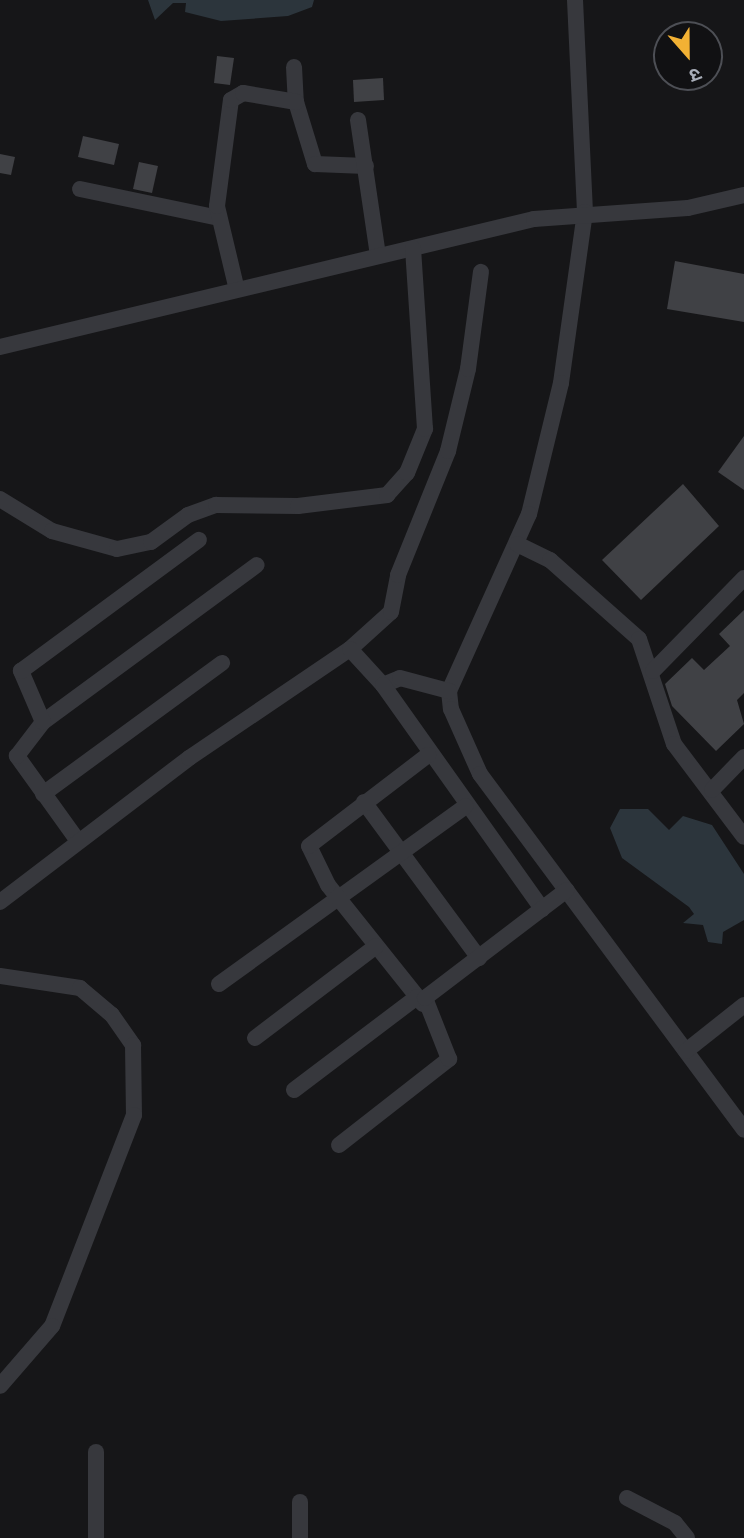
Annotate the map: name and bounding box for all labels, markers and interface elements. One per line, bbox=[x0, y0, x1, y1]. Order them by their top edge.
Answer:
north arrow bbox=[653, 21, 723, 91]
text: उ bbox=[685, 60, 705, 89]

